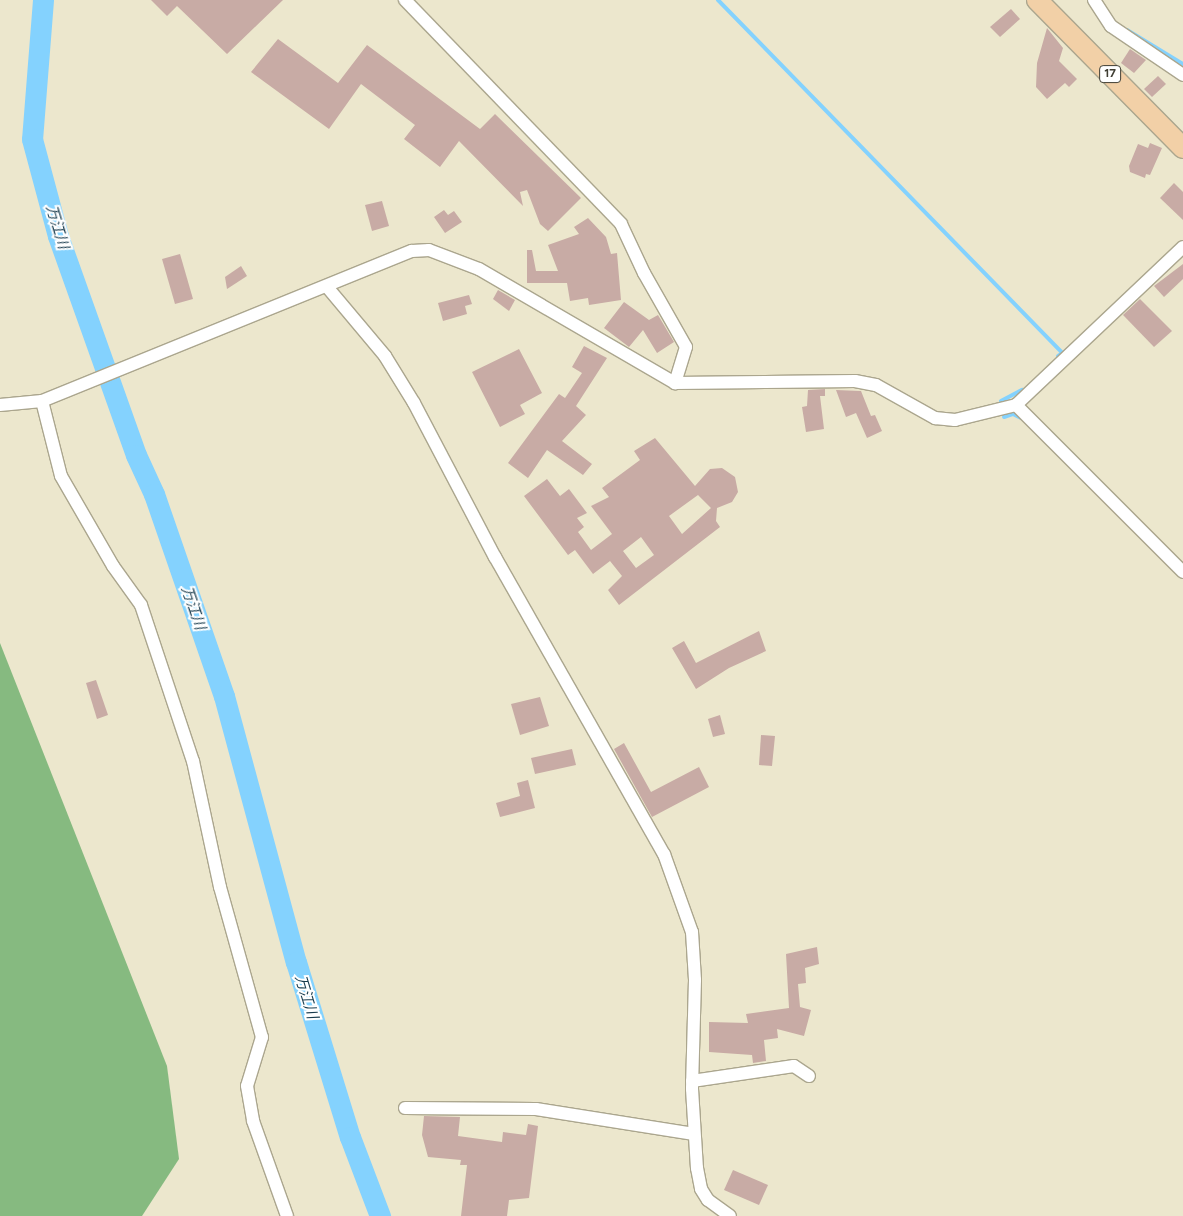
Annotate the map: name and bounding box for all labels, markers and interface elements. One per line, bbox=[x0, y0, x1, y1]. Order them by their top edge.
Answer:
road number: 17 bbox=[1099, 64, 1121, 84]
water label: 万江川 bbox=[42, 203, 72, 251]
water label: 万江川 bbox=[177, 584, 209, 632]
water label: 万江川 bbox=[291, 973, 321, 1021]

